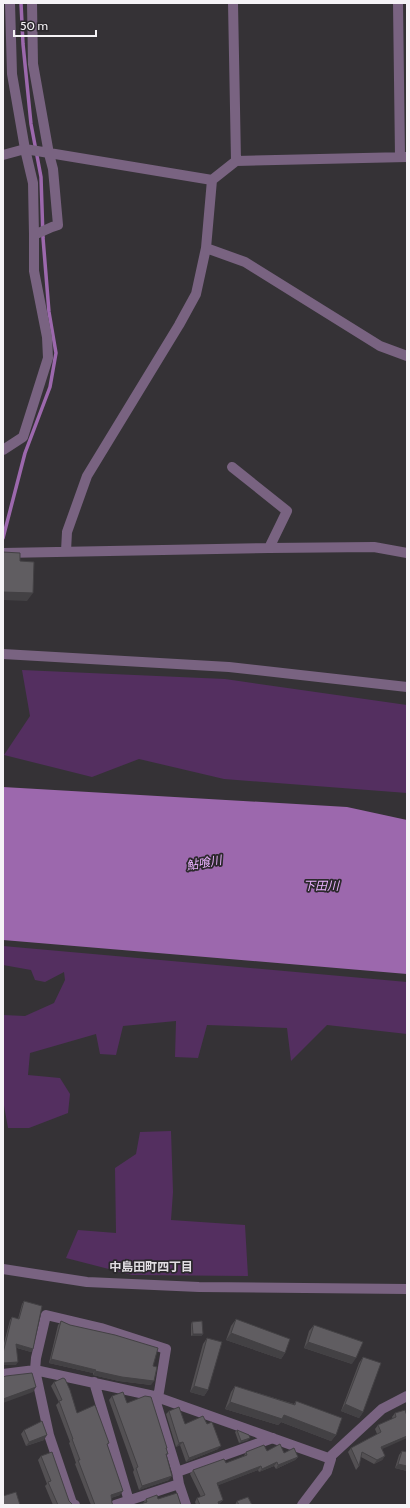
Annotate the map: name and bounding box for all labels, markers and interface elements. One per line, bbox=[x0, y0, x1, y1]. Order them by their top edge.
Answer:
scale bar bbox=[14, 12, 96, 38]
text: 50 m bbox=[20, 18, 48, 33]
water label: 鮎喰川 bbox=[185, 852, 225, 873]
water label: 下田川 bbox=[303, 878, 341, 893]
district label: 中島田町四丁目 bbox=[109, 1259, 193, 1274]

